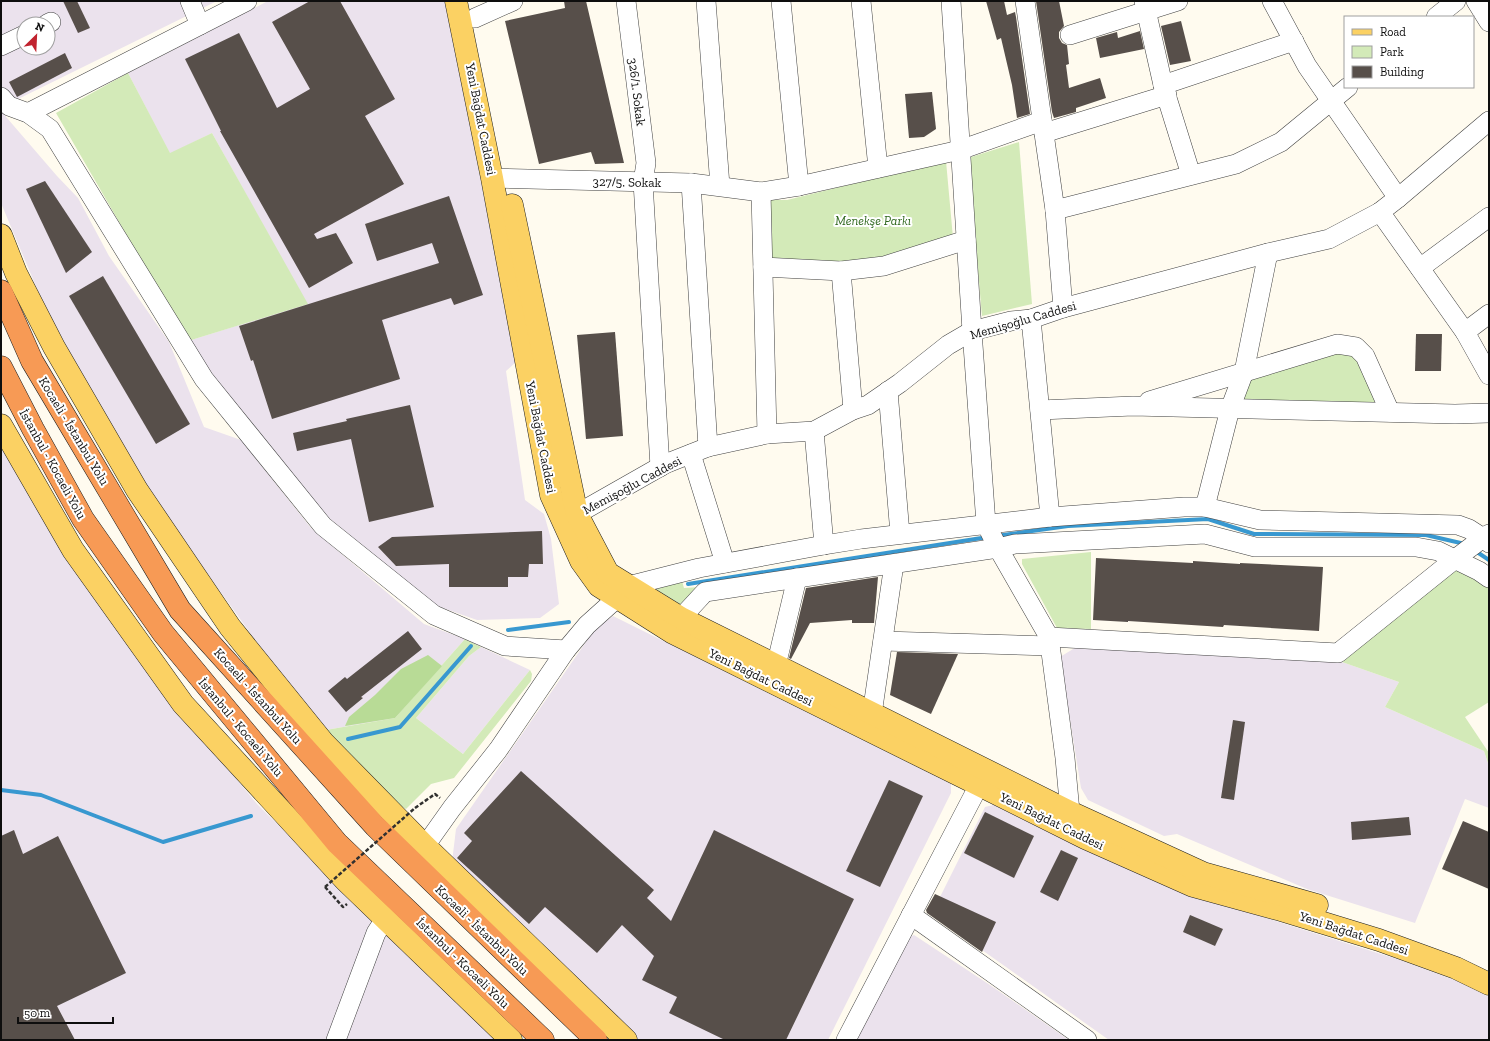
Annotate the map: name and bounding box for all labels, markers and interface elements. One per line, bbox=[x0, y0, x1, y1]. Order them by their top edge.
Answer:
north arrow bbox=[16, 16, 56, 56]
legend bbox=[1344, 16, 1474, 88]
text: N bbox=[33, 20, 47, 35]
text: Road bbox=[1380, 25, 1406, 39]
text: Park bbox=[1380, 45, 1405, 59]
street label: 326/1. Sokak bbox=[625, 57, 649, 127]
street label: Yeni Bağdat Caddesi bbox=[463, 61, 499, 177]
text: Building bbox=[1380, 65, 1424, 79]
street label: 327/5. Sokak bbox=[593, 174, 662, 190]
park label: Menekşe Parkı bbox=[835, 213, 911, 228]
street label: Memişoğlu Caddesi bbox=[968, 298, 1078, 342]
street label: Kocaeli - İstanbul Yolu bbox=[36, 374, 113, 488]
street label: Yeni Bağdat Caddesi bbox=[523, 379, 559, 495]
street label: İstanbul - Kocaeli Yolu bbox=[16, 406, 90, 522]
street label: Memişoğlu Caddesi bbox=[580, 452, 684, 517]
street label: Kocaeli - İstanbul Yolu bbox=[211, 645, 305, 747]
street label: Yeni Bağdat Caddesi bbox=[706, 645, 816, 709]
street label: İstanbul - Kocaeli Yolu bbox=[196, 675, 287, 780]
street label: Yeni Bağdat Caddesi bbox=[997, 789, 1107, 853]
street label: Kocaeli - İstanbul Yolu bbox=[432, 882, 532, 979]
street label: Yeni Bağdat Caddesi bbox=[1297, 908, 1411, 958]
street label: İstanbul - Kocaeli Yolu bbox=[413, 915, 513, 1012]
scale bar bbox=[18, 999, 113, 1025]
text: 50 m bbox=[24, 1006, 51, 1020]

